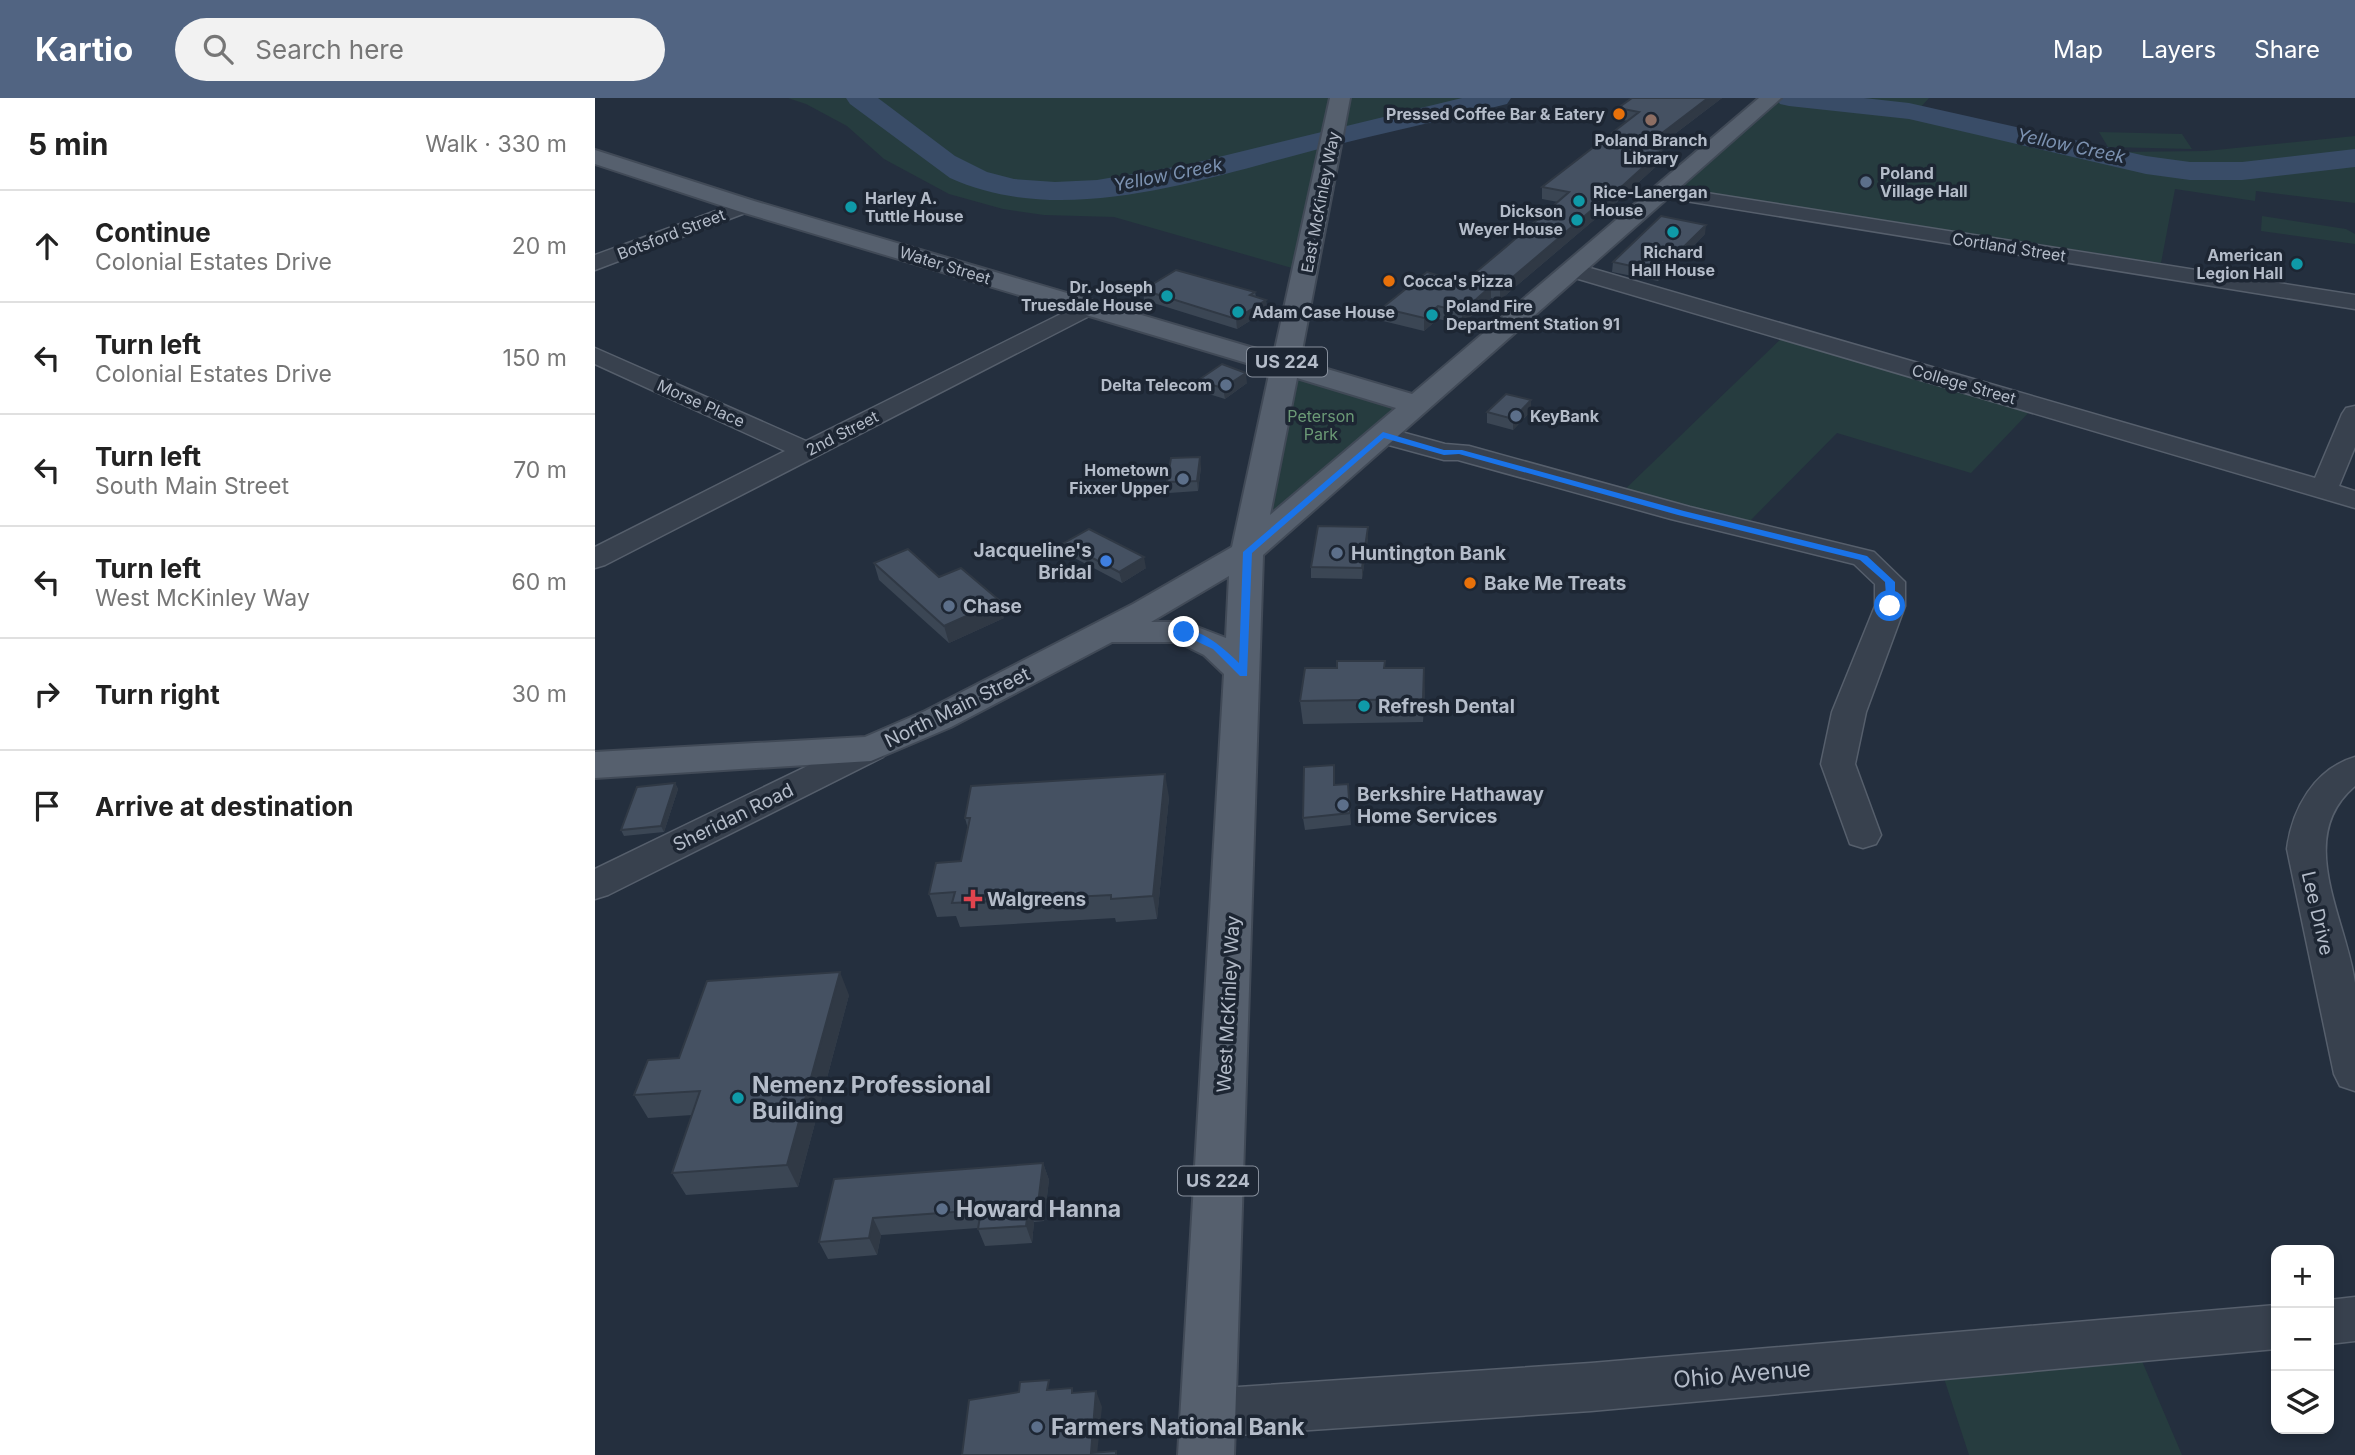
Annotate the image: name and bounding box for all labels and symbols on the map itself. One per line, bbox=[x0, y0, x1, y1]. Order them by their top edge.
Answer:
place label: Pressed Coffee Bar & Eatery bbox=[1386, 104, 1605, 124]
marker: Pressed Coffee Bar & Eatery bbox=[1611, 106, 1627, 122]
marker: Poland Branch Library bbox=[1643, 112, 1659, 128]
water label: Yellow Creek bbox=[2015, 124, 2128, 167]
street label: East McKinley Way bbox=[1296, 130, 1344, 274]
place label: Poland Branch Library bbox=[1594, 130, 1708, 168]
water label: Yellow Creek bbox=[1112, 153, 1225, 195]
place label: Poland Village Hall bbox=[1880, 163, 1968, 201]
marker: Poland Village Hall bbox=[1858, 174, 1874, 190]
place label: Rice-Lanergan House bbox=[1593, 182, 1708, 220]
place label: Harley A. Tuttle House bbox=[865, 188, 964, 226]
marker: Rice-Lanergan House bbox=[1571, 193, 1587, 209]
marker: Harley A. Tuttle House bbox=[843, 199, 859, 215]
place label: Dickson Weyer House bbox=[1459, 201, 1563, 239]
street label: Botsford Street bbox=[614, 204, 728, 264]
marker: Dickson Weyer House bbox=[1569, 212, 1585, 228]
marker: Richard Hall House bbox=[1665, 224, 1681, 240]
street label: Cortland Street bbox=[1951, 228, 2067, 266]
street label: Water Street bbox=[897, 242, 993, 288]
place label: Richard Hall House bbox=[1631, 242, 1715, 280]
place label: American Legion Hall bbox=[2197, 245, 2283, 283]
marker: American Legion Hall bbox=[2289, 256, 2305, 272]
place label: Cocca's Pizza bbox=[1403, 271, 1513, 291]
marker: Cocca's Pizza bbox=[1381, 273, 1397, 289]
place label: Dr. Joseph Truesdale House bbox=[1021, 277, 1153, 315]
marker: Dr. Joseph Truesdale House bbox=[1159, 288, 1175, 304]
place label: Poland Fire Department Station 91 bbox=[1446, 296, 1620, 334]
place label: Adam Case House bbox=[1252, 302, 1395, 322]
marker: Adam Case House bbox=[1230, 304, 1246, 320]
marker: Poland Fire Department Station 91 bbox=[1424, 307, 1440, 323]
road number: US 224 bbox=[1247, 348, 1327, 376]
street label: College Street bbox=[1910, 360, 2018, 408]
street label: Morse Place bbox=[654, 375, 748, 431]
place label: Delta Telecom bbox=[1101, 375, 1212, 395]
marker: Delta Telecom bbox=[1218, 377, 1234, 393]
street label: 2nd Street bbox=[802, 406, 882, 460]
park label: Peterson Park bbox=[1287, 406, 1355, 444]
place label: KeyBank bbox=[1530, 406, 1600, 426]
marker: KeyBank bbox=[1508, 408, 1524, 424]
place label: Hometown Fixxer Upper bbox=[1069, 460, 1169, 498]
marker: Hometown Fixxer Upper bbox=[1175, 471, 1191, 487]
place label: Jacqueline's Bridal bbox=[974, 539, 1092, 584]
place label: Huntington Bank bbox=[1351, 542, 1506, 565]
marker: Huntington Bank bbox=[1329, 545, 1345, 561]
marker: Jacqueline's Bridal bbox=[1098, 553, 1114, 569]
place label: Bake Me Treats bbox=[1484, 572, 1626, 595]
marker: Bake Me Treats bbox=[1462, 575, 1478, 591]
route start bbox=[1874, 590, 1905, 621]
place label: Chase bbox=[963, 595, 1022, 618]
marker: Chase bbox=[941, 598, 957, 614]
route end bbox=[1168, 616, 1199, 647]
street label: North Main Street bbox=[881, 662, 1034, 753]
place label: Refresh Dental bbox=[1378, 695, 1515, 718]
marker: Refresh Dental bbox=[1356, 698, 1372, 714]
street label: Sheridan Road bbox=[669, 778, 797, 857]
place label: Berkshire Hathaway Home Services bbox=[1357, 783, 1545, 828]
marker: Berkshire Hathaway Home Services bbox=[1335, 797, 1351, 813]
street label: Lee Drive bbox=[2297, 869, 2338, 957]
place label: Walgreens bbox=[987, 888, 1086, 911]
marker: Walgreens bbox=[965, 891, 981, 907]
street label: West McKinley Way bbox=[1212, 914, 1245, 1093]
place label: Nemenz Professional Building bbox=[752, 1071, 991, 1125]
marker: Nemenz Professional Building bbox=[730, 1090, 746, 1106]
road number: US 224 bbox=[1178, 1166, 1258, 1196]
place label: Howard Hanna bbox=[956, 1195, 1121, 1223]
marker: Howard Hanna bbox=[934, 1201, 950, 1217]
street label: Ohio Avenue bbox=[1672, 1354, 1812, 1394]
place label: Farmers National Bank bbox=[1051, 1413, 1305, 1441]
marker: Farmers National Bank bbox=[1029, 1419, 1045, 1435]

